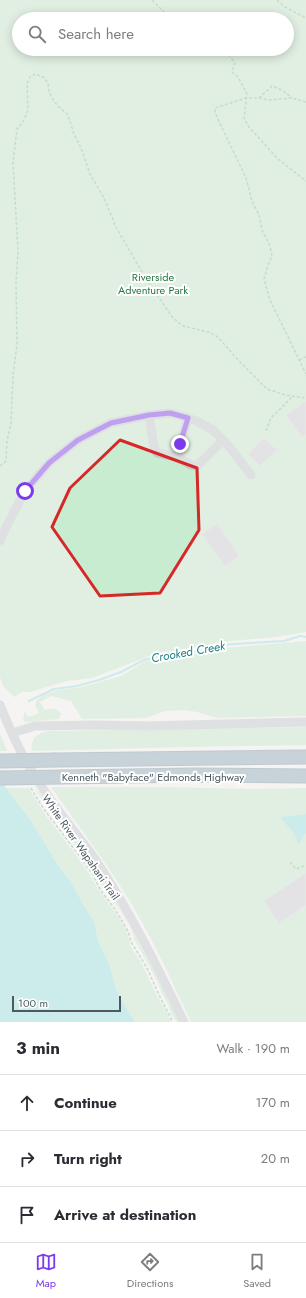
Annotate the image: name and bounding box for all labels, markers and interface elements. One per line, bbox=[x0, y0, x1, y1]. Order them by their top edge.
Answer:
search box bbox=[12, 12, 294, 56]
icon: search bbox=[26, 23, 48, 45]
text: Search here bbox=[58, 23, 134, 45]
park label: Riverside Adventure Park bbox=[118, 269, 188, 298]
route end bbox=[171, 435, 189, 453]
route start bbox=[16, 482, 34, 500]
water label: Crooked Creek bbox=[150, 637, 227, 667]
street label: Kenneth "Babyface" Edmonds Highway bbox=[62, 769, 244, 785]
street label: White River Wapahani Trail bbox=[38, 791, 124, 903]
scale bar bbox=[12, 994, 121, 1013]
text: 100 m bbox=[18, 995, 48, 1011]
text: 3 min bbox=[16, 1036, 60, 1060]
text: Walk · 190 m bbox=[217, 1039, 290, 1058]
icon: ahead bbox=[16, 1092, 38, 1114]
text: Continue bbox=[54, 1092, 117, 1114]
text: 170 m bbox=[255, 1093, 290, 1112]
icon: right bbox=[16, 1148, 38, 1170]
text: Turn right bbox=[54, 1148, 122, 1170]
text: 20 m bbox=[261, 1149, 290, 1168]
icon: arrive bbox=[16, 1204, 38, 1226]
text: Arrive at destination bbox=[54, 1204, 196, 1226]
tab: Map bbox=[35, 1251, 57, 1291]
tab: Directions bbox=[127, 1251, 173, 1291]
tab: Saved bbox=[243, 1251, 271, 1291]

